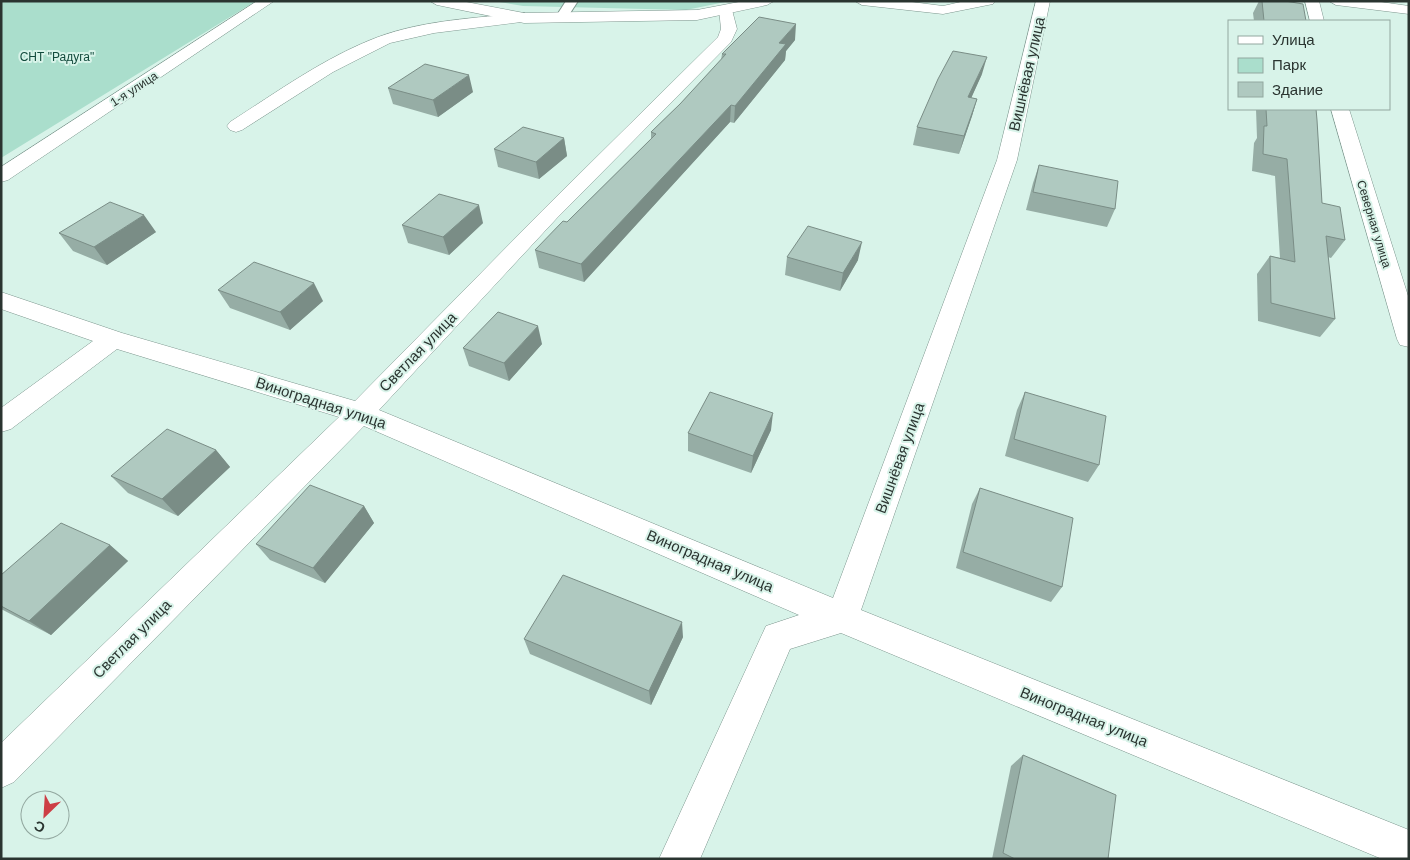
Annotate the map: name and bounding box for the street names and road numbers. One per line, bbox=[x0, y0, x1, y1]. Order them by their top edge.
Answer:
street label: Вишнёвая улица bbox=[1005, 14, 1048, 133]
street label: 1-я улица bbox=[108, 68, 161, 109]
street label: Северная улица bbox=[1354, 178, 1394, 270]
street label: Светлая улица bbox=[376, 308, 460, 395]
street label: Виноградная улица bbox=[254, 373, 389, 432]
street label: Вишнёвая улица bbox=[872, 399, 928, 516]
street label: Виноградная улица bbox=[644, 526, 777, 595]
street label: Светлая улица bbox=[89, 596, 175, 681]
street label: Виноградная улица bbox=[1018, 683, 1151, 750]

